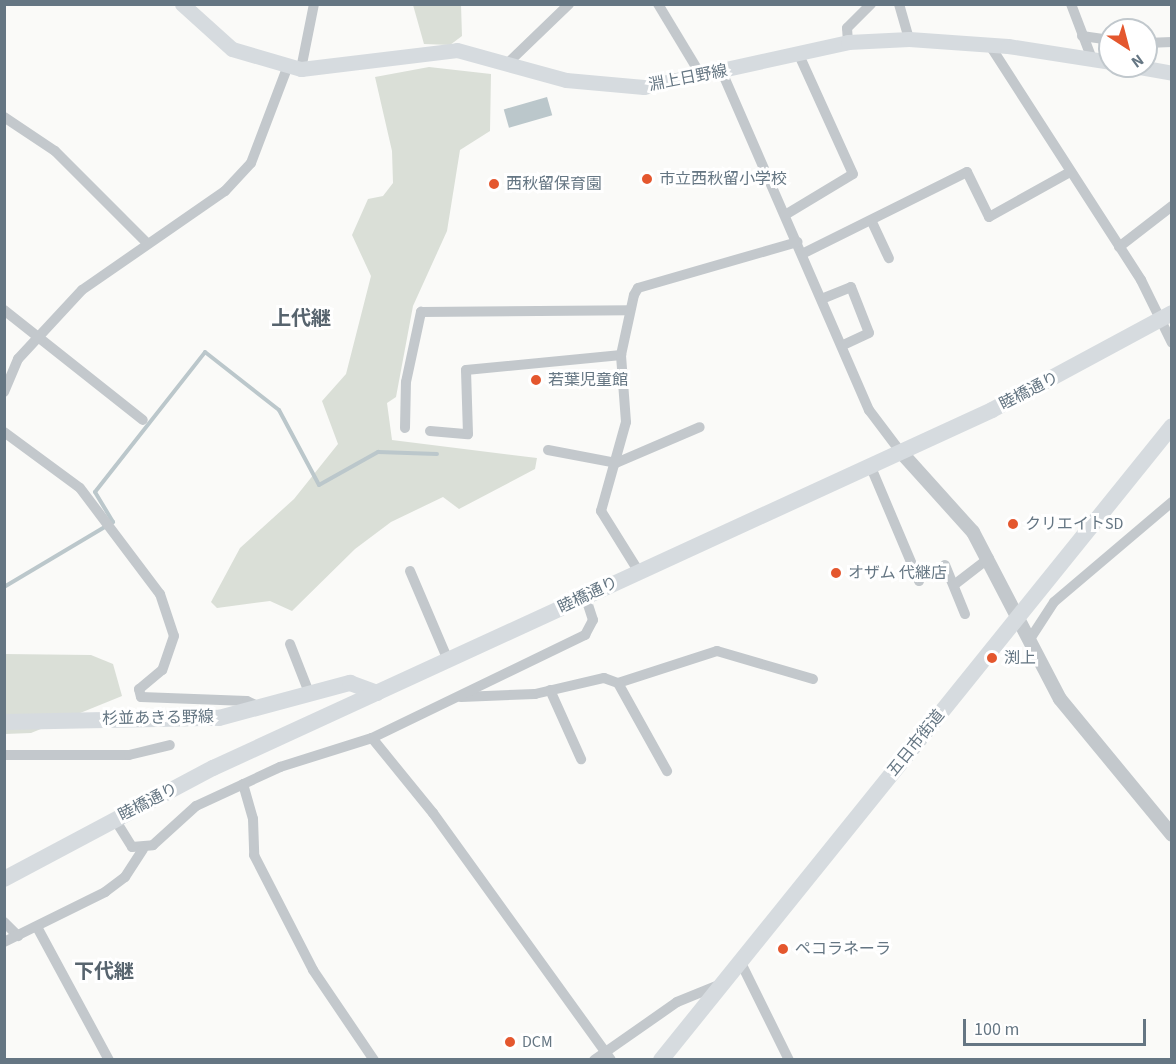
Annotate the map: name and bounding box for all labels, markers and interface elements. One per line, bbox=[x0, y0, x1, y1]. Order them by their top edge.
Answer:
north arrow bbox=[1098, 18, 1158, 78]
text: N bbox=[1127, 49, 1148, 73]
street label: 淵上日野線 bbox=[647, 61, 729, 95]
place label: 市立西秋留小学校 bbox=[659, 169, 787, 189]
marker: 市立西秋留小学校 bbox=[640, 172, 654, 186]
place label: 西秋留保育園 bbox=[506, 174, 602, 194]
marker: 西秋留保育園 bbox=[487, 177, 501, 191]
district label: 上代継 bbox=[271, 307, 331, 331]
street label: 睦橋通り bbox=[996, 368, 1062, 414]
place label: 若葉児童館 bbox=[548, 370, 628, 390]
marker: 若葉児童館 bbox=[529, 373, 543, 387]
place label: クリエイトSD bbox=[1025, 514, 1123, 534]
marker: クリエイトSD bbox=[1006, 517, 1020, 531]
place label: オザム 代継店 bbox=[848, 563, 947, 583]
marker: オザム 代継店 bbox=[829, 566, 843, 580]
street label: 睦橋通り bbox=[555, 573, 621, 617]
place label: 渕上 bbox=[1004, 648, 1036, 668]
marker: 渕上 bbox=[985, 651, 999, 665]
street label: 五日市街道 bbox=[883, 706, 949, 780]
street label: 杉並あきる野線 bbox=[102, 707, 214, 729]
street label: 睦橋通り bbox=[115, 779, 181, 825]
place label: ペコラネーラ bbox=[795, 939, 891, 959]
marker: ペコラネーラ bbox=[776, 942, 790, 956]
district label: 下代継 bbox=[74, 960, 134, 984]
scale bar bbox=[966, 1007, 1149, 1045]
text: 100 m bbox=[974, 1017, 1019, 1042]
place label: DCM bbox=[522, 1032, 553, 1052]
marker: DCM bbox=[503, 1035, 517, 1049]

